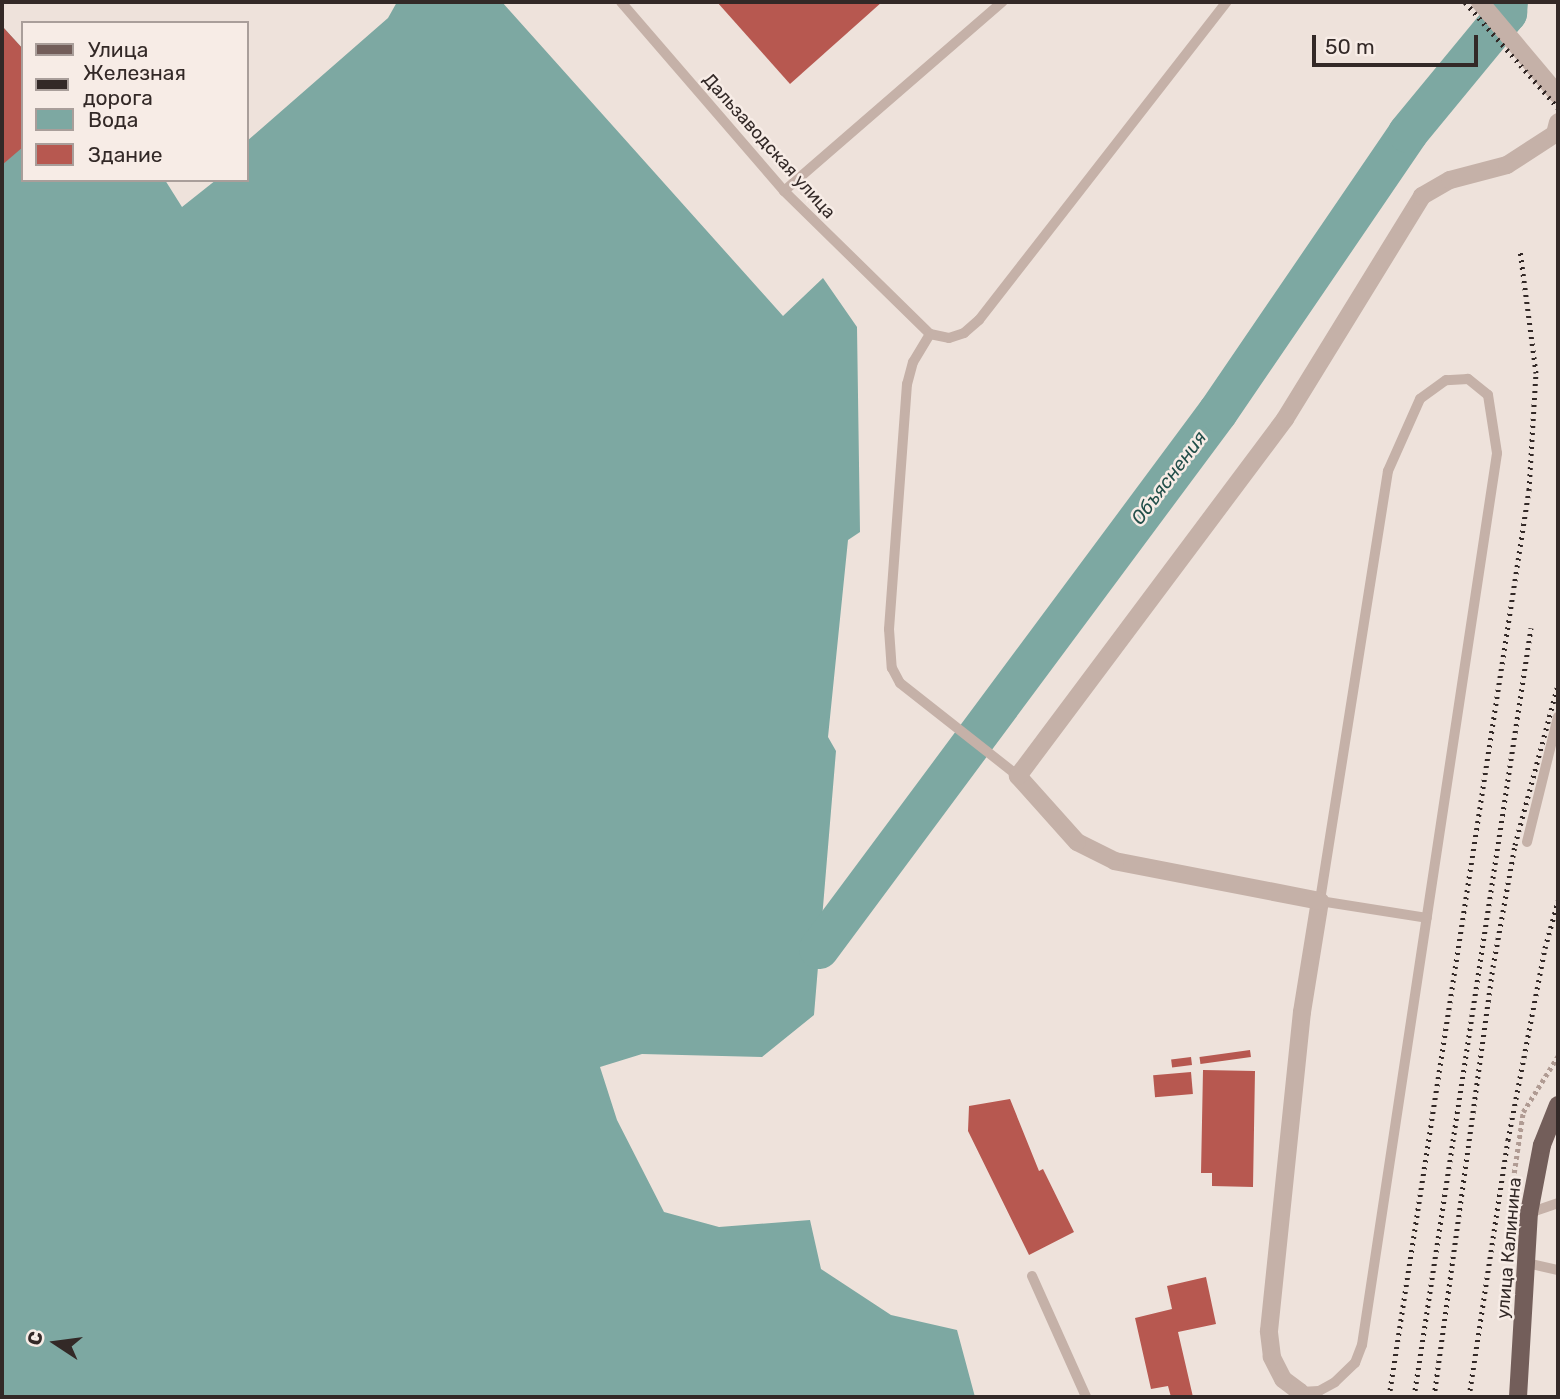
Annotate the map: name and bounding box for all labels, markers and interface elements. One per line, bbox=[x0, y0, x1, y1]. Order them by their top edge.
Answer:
legend bbox=[21, 21, 248, 182]
scale bar bbox=[1315, 21, 1481, 65]
text: 50 m bbox=[1325, 34, 1375, 59]
text: Улица bbox=[88, 37, 148, 62]
text: Железная дорога bbox=[83, 60, 186, 110]
street label: Дальзаводская улица bbox=[698, 69, 840, 223]
text: Вода bbox=[88, 107, 138, 132]
text: Здание bbox=[88, 142, 163, 167]
water label: Объяснения bbox=[1126, 427, 1212, 529]
street label: улица Калинина bbox=[1492, 1176, 1526, 1320]
north arrow bbox=[21, 1308, 91, 1378]
text: С bbox=[22, 1329, 48, 1347]

